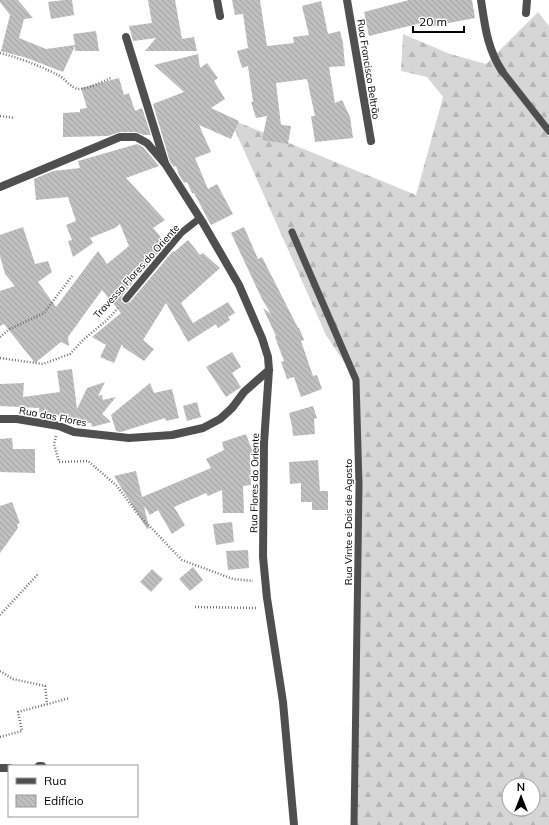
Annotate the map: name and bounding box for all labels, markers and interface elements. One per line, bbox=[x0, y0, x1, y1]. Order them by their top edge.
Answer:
scale bar bbox=[413, 8, 464, 34]
text: 20 m bbox=[419, 14, 447, 29]
street label: Rua Francisco Beltrão bbox=[354, 18, 383, 120]
street label: Travessa Flores do Oriente bbox=[91, 221, 182, 321]
street label: Rua das Flores bbox=[18, 404, 88, 429]
street label: Rua Flores do Oriente bbox=[247, 433, 262, 533]
street label: Rua Vinte e Dois de Agosto bbox=[342, 459, 355, 585]
legend bbox=[8, 765, 138, 817]
text: Rua bbox=[44, 773, 66, 788]
north arrow bbox=[501, 777, 541, 817]
text: N bbox=[517, 780, 525, 794]
text: Edifício bbox=[44, 793, 84, 808]

